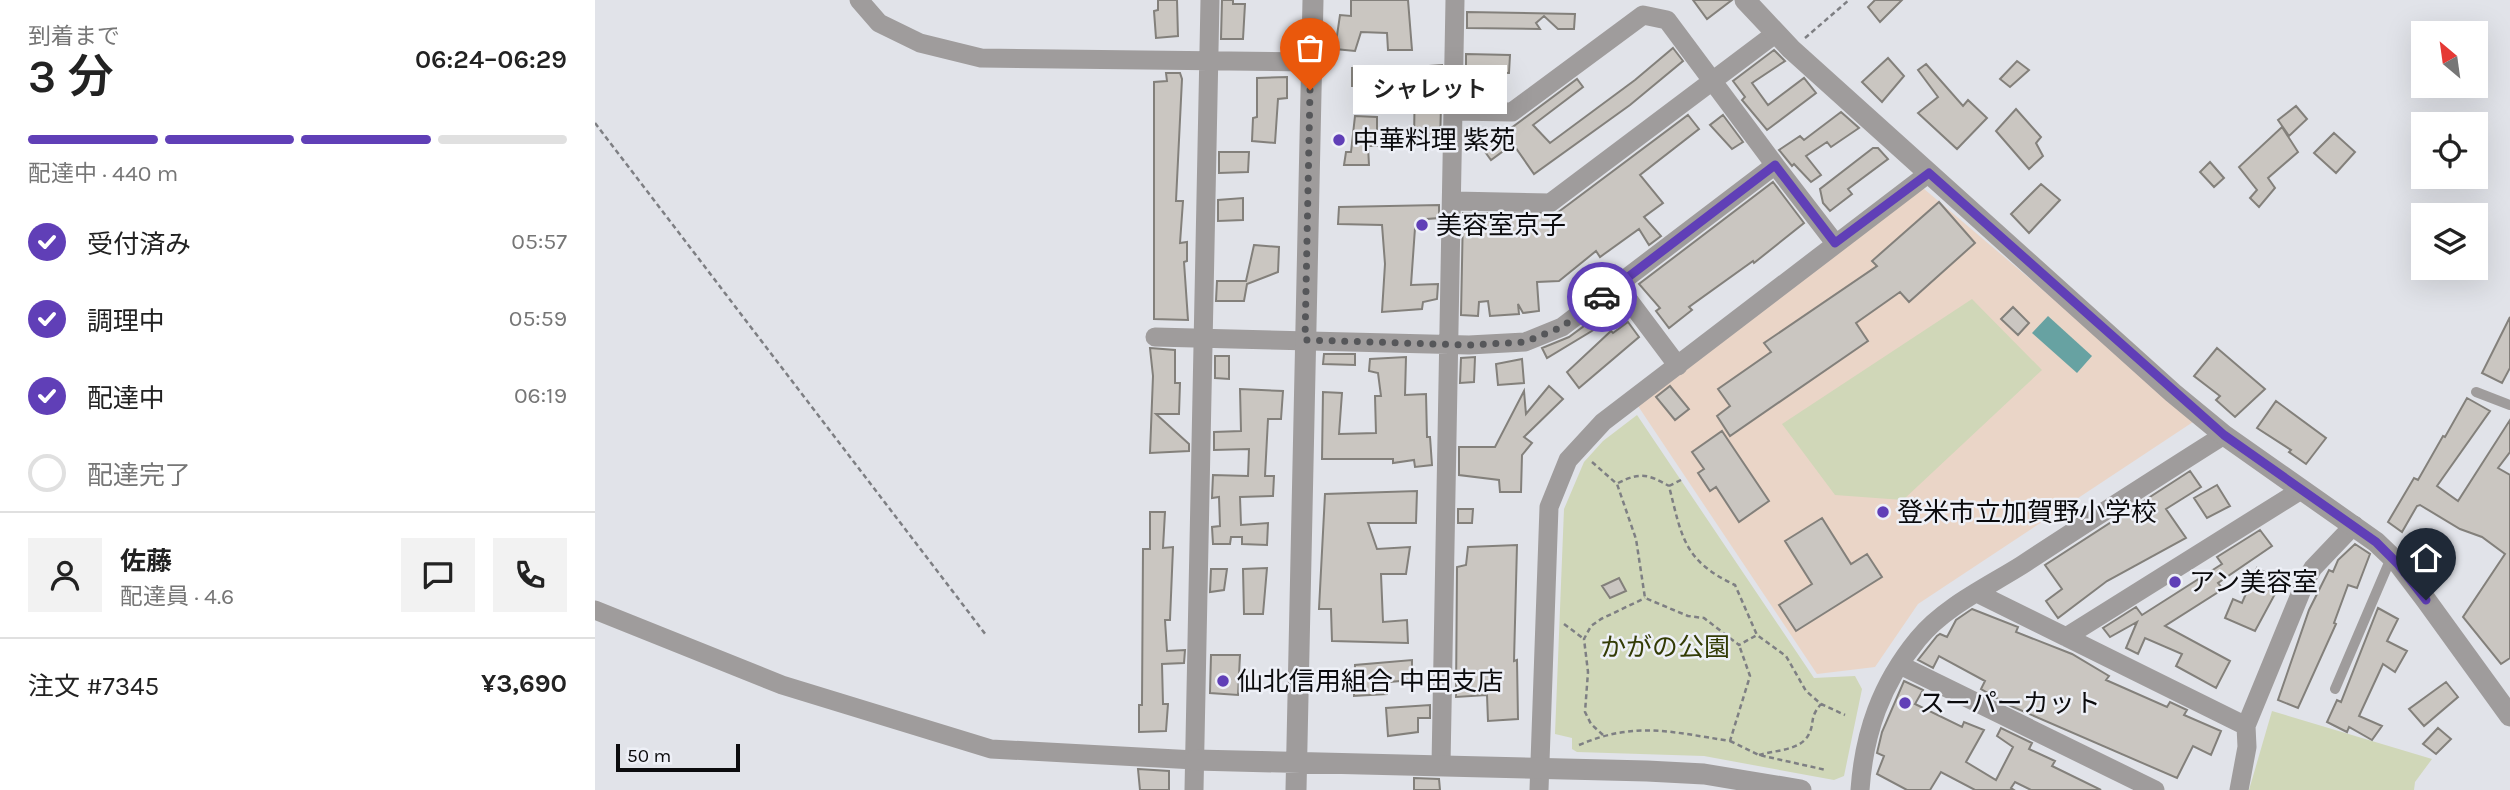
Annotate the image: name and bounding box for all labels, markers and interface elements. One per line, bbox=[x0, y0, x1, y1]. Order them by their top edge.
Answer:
pin bbox=[1280, 18, 1340, 90]
north arrow bbox=[2411, 21, 2489, 98]
map controls bbox=[2411, 21, 2488, 280]
text: 到着まで bbox=[28, 23, 120, 50]
icon: bag bbox=[1291, 29, 1329, 67]
text: 06:24–06:29 bbox=[415, 44, 567, 75]
text: 3 分 bbox=[28, 50, 114, 104]
callout: シャレット bbox=[1352, 66, 1506, 114]
text: シャレット bbox=[1373, 76, 1488, 103]
button: locate bbox=[2411, 112, 2488, 189]
place label: 中華料理 紫苑 bbox=[1353, 125, 1515, 156]
marker: 中華料理 紫苑 bbox=[1331, 132, 1347, 148]
text: 配達中 · 440 m bbox=[28, 160, 178, 187]
button: layers bbox=[2411, 203, 2488, 280]
place label: 美容室京子 bbox=[1436, 210, 1566, 241]
marker: 美容室京子 bbox=[1414, 217, 1430, 233]
icon: check bbox=[28, 223, 66, 261]
text: 05:57 bbox=[511, 228, 567, 255]
text: 受付済み bbox=[87, 229, 191, 260]
courier bbox=[1567, 262, 1637, 332]
icon: car bbox=[1583, 278, 1621, 316]
icon: check bbox=[28, 300, 66, 338]
text: 05:59 bbox=[509, 305, 567, 332]
text: 調理中 bbox=[87, 306, 165, 337]
icon: check bbox=[28, 377, 66, 415]
text: 06:19 bbox=[514, 382, 567, 409]
text: 配達中 bbox=[87, 383, 165, 414]
text: 配達完了 bbox=[87, 460, 191, 491]
place label: 登米市立加賀野小学校 bbox=[1897, 497, 2157, 528]
marker: 登米市立加賀野小学校 bbox=[1875, 504, 1891, 520]
pin bbox=[2396, 528, 2456, 600]
button: person bbox=[28, 538, 102, 612]
button: chat bbox=[401, 538, 475, 612]
button: phone bbox=[493, 538, 567, 612]
icon: home bbox=[2407, 539, 2445, 577]
text: 佐藤 bbox=[120, 546, 172, 577]
place label: アン美容室 bbox=[2189, 567, 2318, 598]
marker: アン美容室 bbox=[2167, 574, 2183, 590]
text: 配達員 · 4.6 bbox=[120, 583, 234, 610]
park label: かがの公園 bbox=[1600, 632, 1730, 663]
place label: 仙北信用組合 中田支店 bbox=[1237, 666, 1503, 697]
text: ¥3,690 bbox=[481, 668, 567, 699]
text: 注文 #7345 bbox=[28, 671, 159, 702]
marker: 仙北信用組合 中田支店 bbox=[1215, 673, 1231, 689]
place label: スーパーカット bbox=[1919, 688, 2101, 719]
marker: スーパーカット bbox=[1897, 695, 1913, 711]
scale bar bbox=[616, 741, 740, 773]
text: 50 m bbox=[627, 745, 671, 767]

